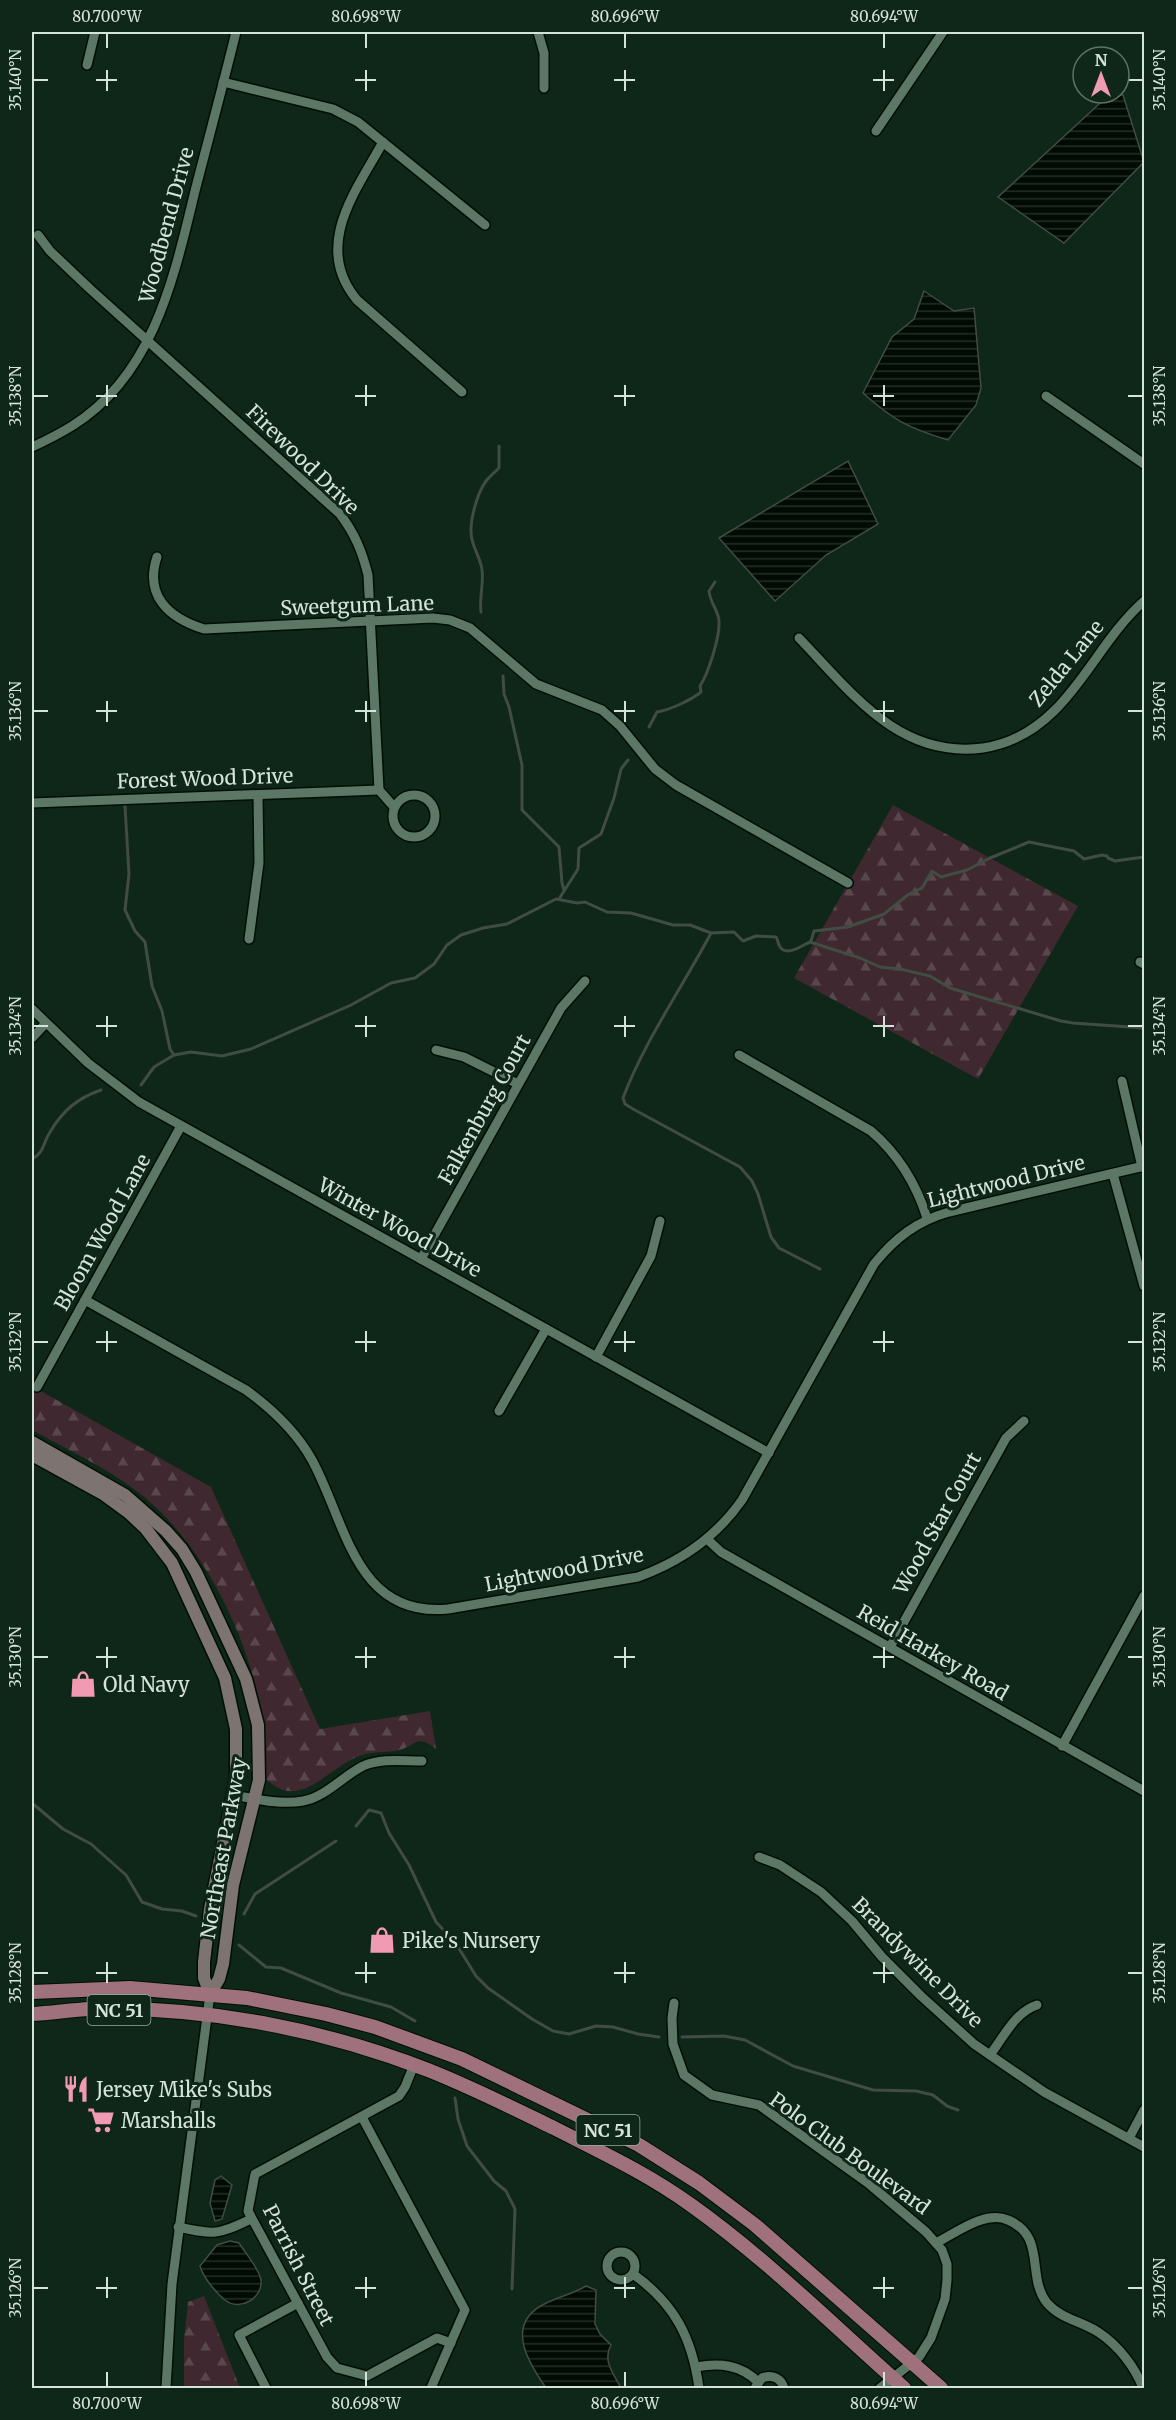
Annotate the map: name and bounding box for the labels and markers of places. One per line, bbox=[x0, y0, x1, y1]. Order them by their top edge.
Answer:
shop icon: Old Navy bbox=[68, 1669, 98, 1699]
place label: Old Navy bbox=[103, 1672, 190, 1697]
shop icon: Pike's Nursery bbox=[367, 1925, 397, 1955]
place label: Pike's Nursery bbox=[402, 1928, 541, 1953]
restaurant icon: Jersey Mike's Subs bbox=[61, 2074, 91, 2104]
place label: Jersey Mike's Subs bbox=[95, 2077, 272, 2102]
supermarket icon: Marshalls bbox=[86, 2105, 116, 2135]
place label: Marshalls bbox=[121, 2108, 216, 2133]

